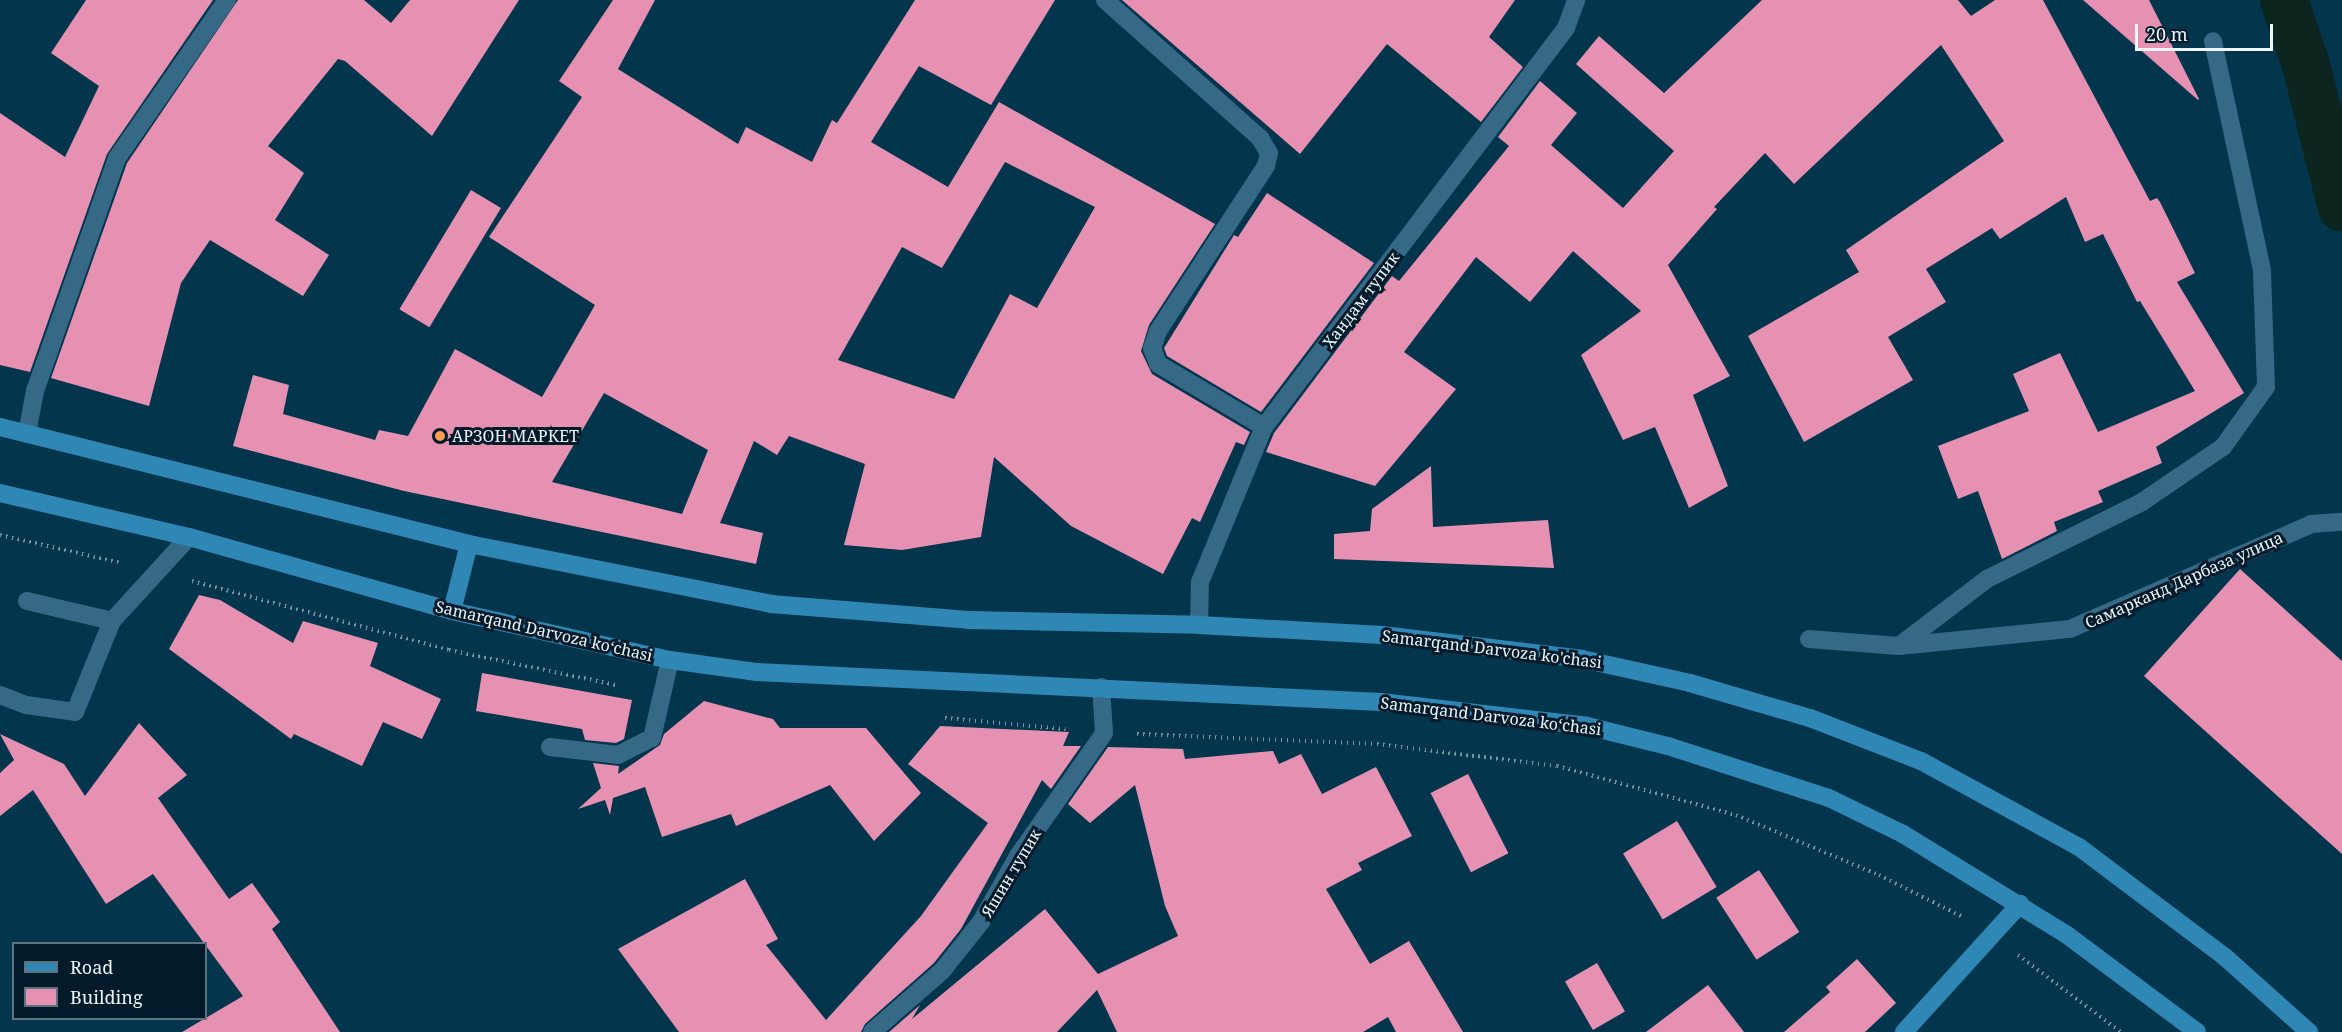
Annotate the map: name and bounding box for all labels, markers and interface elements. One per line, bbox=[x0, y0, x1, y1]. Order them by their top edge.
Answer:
scale bar bbox=[2138, 12, 2276, 50]
text: 20 m bbox=[2146, 22, 2188, 46]
street label: Хандам тупик bbox=[1319, 248, 1403, 352]
place label: АРЗОН МАРКЕТ bbox=[452, 426, 579, 446]
marker: АРЗОН МАРКЕТ bbox=[433, 429, 447, 443]
street label: Самарканд Дарбаза улица bbox=[2082, 528, 2286, 632]
street label: Samarqand Darvoza koʻchasi bbox=[434, 597, 654, 665]
street label: Samarqand Darvoza ko'chasi bbox=[1381, 626, 1603, 672]
street label: Samarqand Darvoza ko‘chasi bbox=[1380, 693, 1602, 739]
street label: Яшин тупик bbox=[977, 825, 1045, 921]
legend bbox=[12, 942, 207, 1020]
text: Road bbox=[70, 955, 113, 979]
text: Building bbox=[70, 985, 143, 1009]

